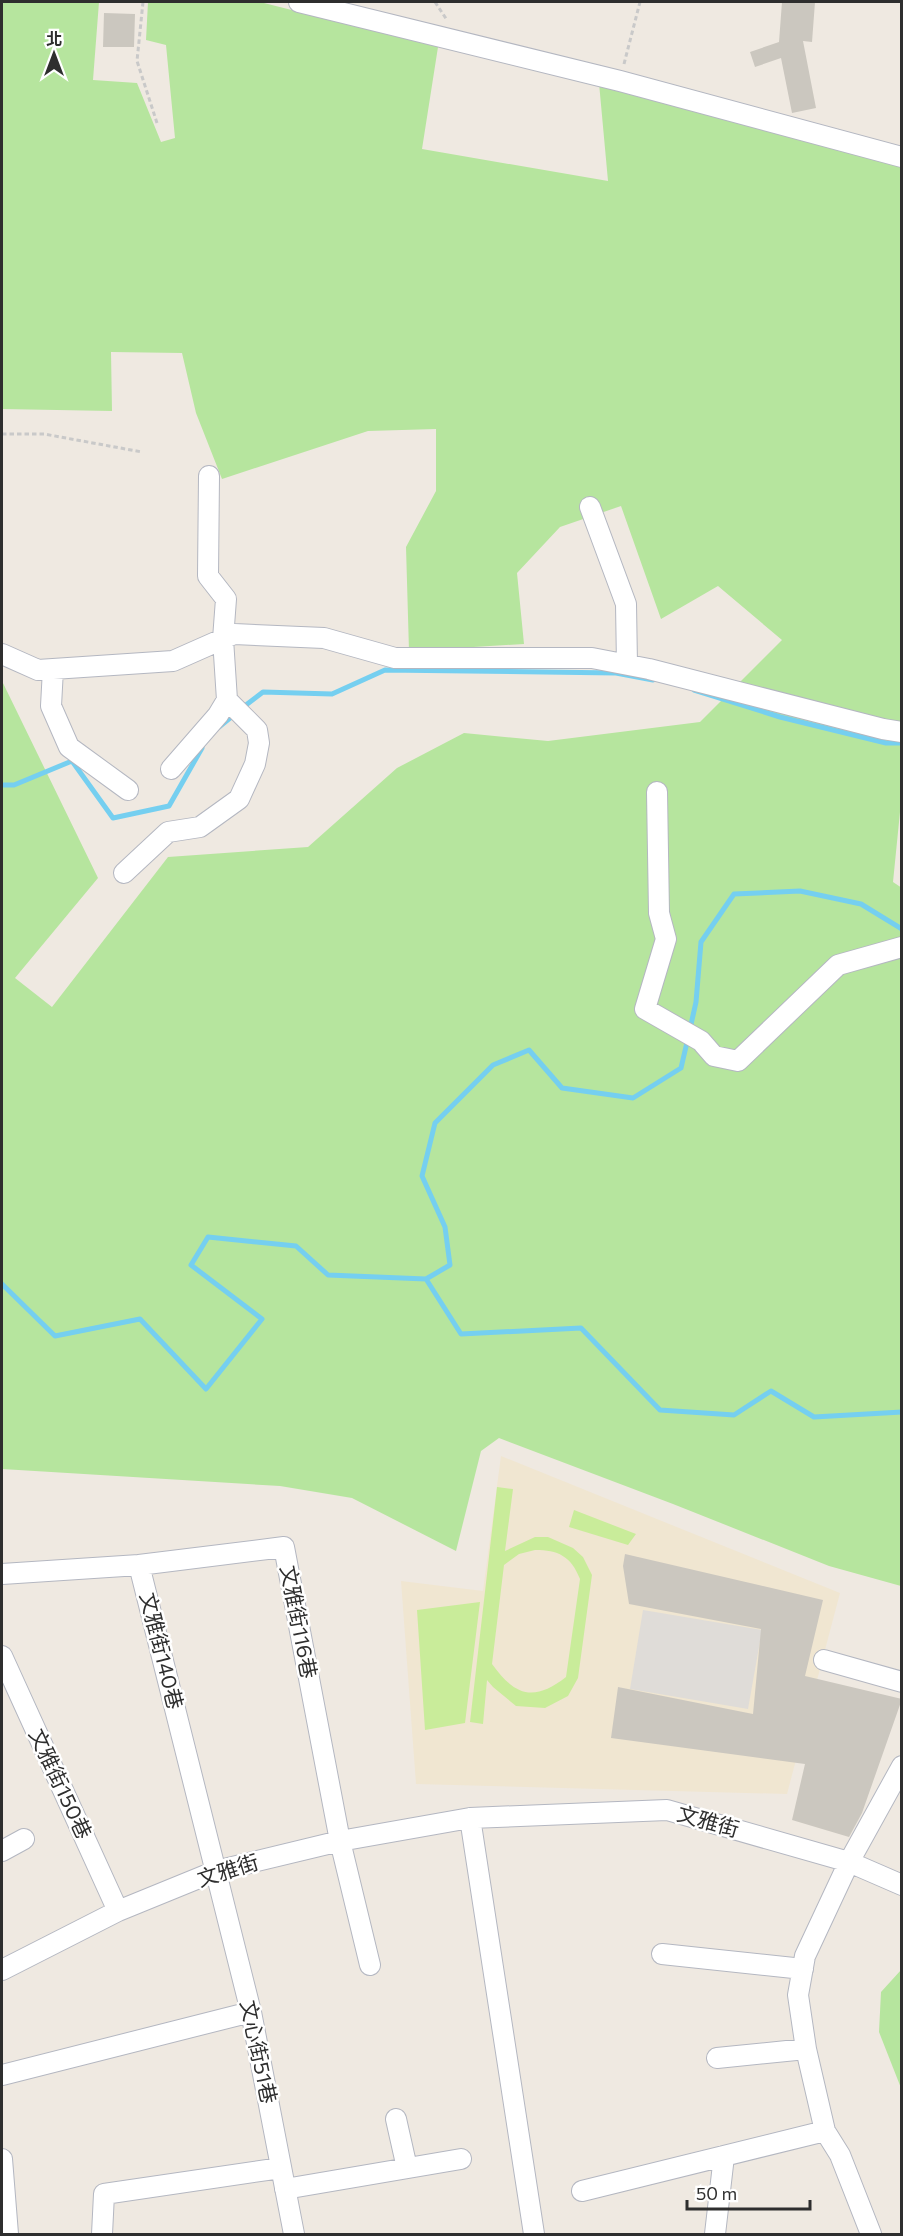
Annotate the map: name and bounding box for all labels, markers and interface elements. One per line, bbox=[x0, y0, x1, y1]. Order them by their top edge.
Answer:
north arrow bbox=[24, 24, 84, 84]
text: 北 bbox=[46, 29, 62, 48]
street label: 文雅街116巷 bbox=[276, 1563, 323, 1680]
street label: 文雅街140巷 bbox=[136, 1590, 189, 1712]
street label: 文雅街150巷 bbox=[25, 1724, 98, 1842]
street label: 文雅街 bbox=[675, 1800, 742, 1841]
street label: 文雅街 bbox=[194, 1848, 261, 1891]
street label: 文心街51巷 bbox=[236, 1998, 283, 2106]
scale bar bbox=[687, 2173, 810, 2211]
text: 50 m bbox=[696, 2182, 737, 2204]

